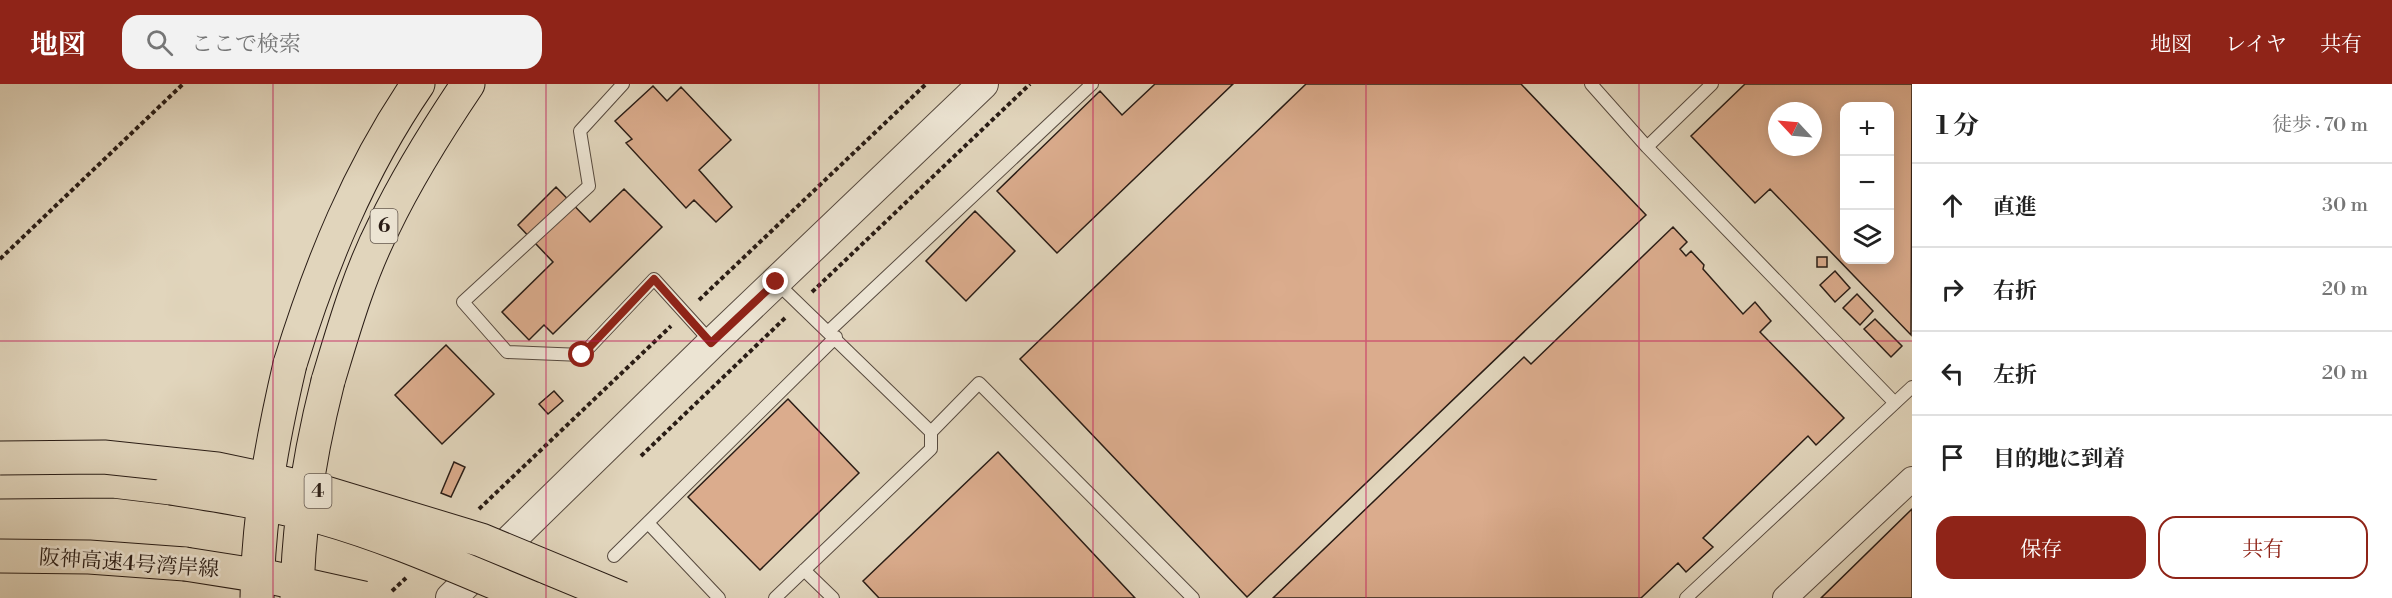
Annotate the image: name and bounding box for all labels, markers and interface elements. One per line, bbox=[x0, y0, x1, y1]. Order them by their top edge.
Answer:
search box bbox=[122, 15, 542, 69]
icon: search bbox=[143, 26, 176, 59]
text: 地図 bbox=[30, 28, 86, 63]
text: ここで検索 bbox=[191, 31, 301, 58]
text: 地図 bbox=[2150, 32, 2192, 58]
text: レイヤ bbox=[2225, 32, 2287, 58]
text: 共有 bbox=[2320, 32, 2362, 58]
north arrow bbox=[1768, 102, 1822, 156]
map controls bbox=[1840, 102, 1894, 264]
button: + bbox=[1840, 102, 1894, 156]
text: 1 分 bbox=[1936, 110, 1979, 142]
text: 徒歩 · 70 m bbox=[2272, 113, 2368, 138]
button: − bbox=[1840, 156, 1894, 210]
icon: ahead bbox=[1936, 189, 1969, 222]
text: 30 m bbox=[2322, 193, 2368, 218]
text: 直進 bbox=[1993, 194, 2037, 221]
road number: 6 bbox=[370, 209, 398, 243]
button: layers bbox=[1840, 210, 1894, 264]
route end bbox=[762, 268, 788, 294]
icon: right bbox=[1936, 273, 1969, 306]
text: 20 m bbox=[2322, 277, 2368, 302]
text: 右折 bbox=[1993, 278, 2037, 305]
route start bbox=[568, 341, 594, 367]
icon: left bbox=[1936, 357, 1969, 390]
text: 20 m bbox=[2322, 361, 2368, 386]
text: 左折 bbox=[1993, 362, 2037, 389]
icon: arrive bbox=[1936, 441, 1969, 474]
text: 目的地に到着 bbox=[1993, 446, 2125, 473]
road number: 4 bbox=[304, 474, 332, 508]
button: 保存 bbox=[1936, 516, 2146, 579]
button: 共有 bbox=[2158, 516, 2368, 579]
street label: 阪神高速4号湾岸線 bbox=[38, 545, 220, 583]

